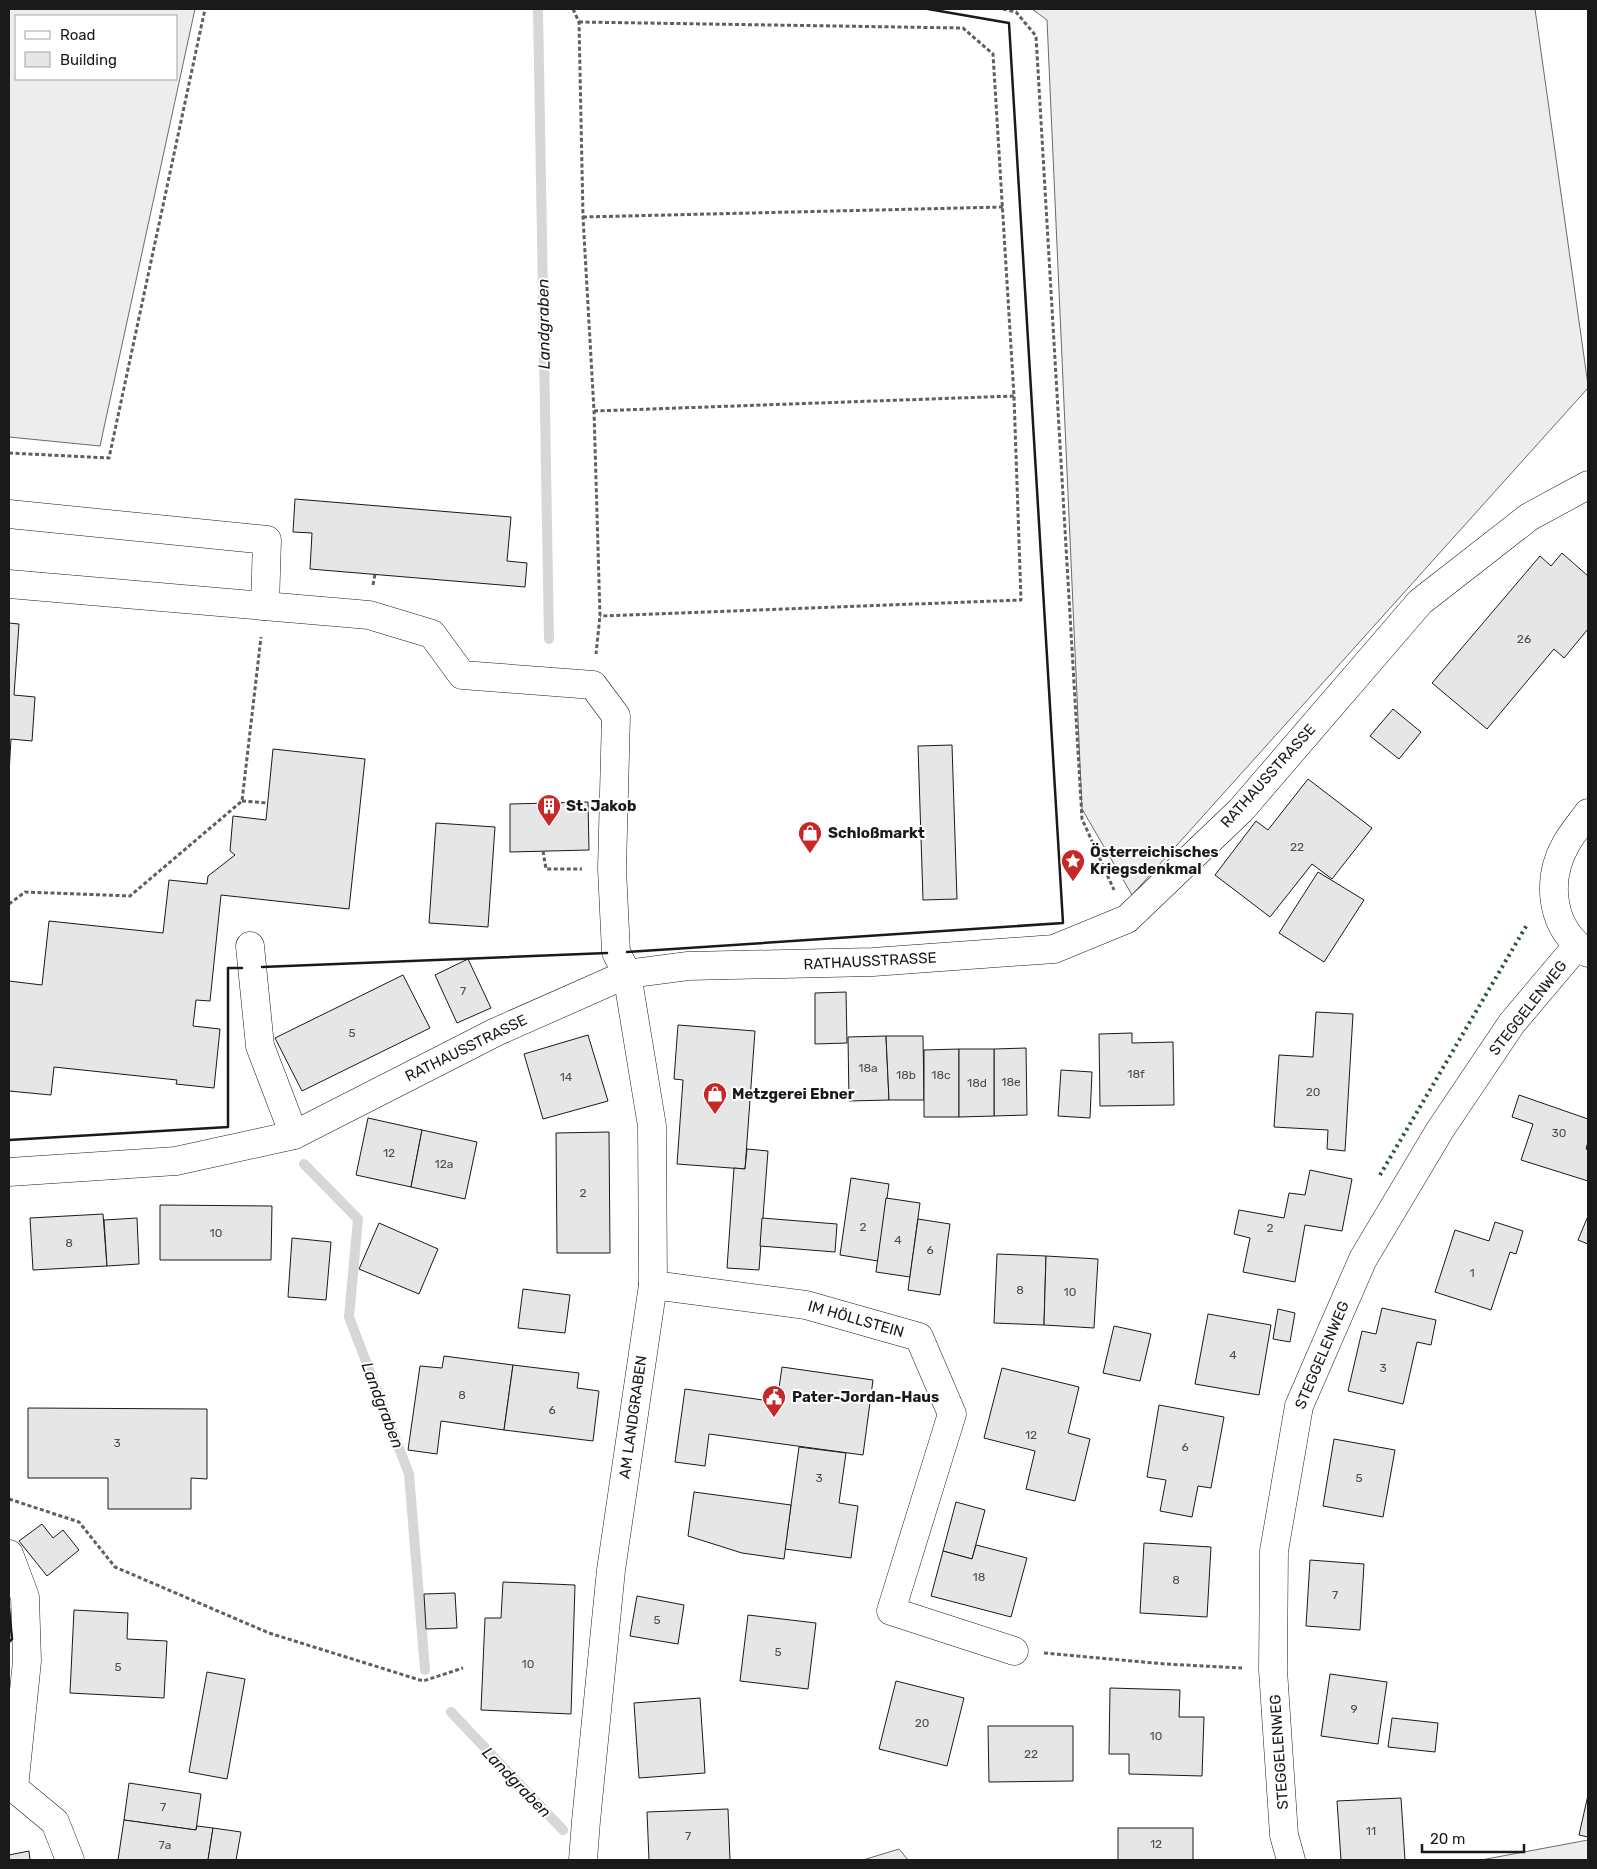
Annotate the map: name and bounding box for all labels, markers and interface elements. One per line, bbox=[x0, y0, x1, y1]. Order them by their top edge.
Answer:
legend bbox=[15, 15, 178, 80]
text: Road bbox=[60, 26, 96, 44]
text: Building bbox=[60, 51, 117, 69]
water label: Landgraben bbox=[533, 279, 554, 369]
house number: 26 bbox=[1517, 632, 1531, 646]
street label: RATHAUSSTRASSE bbox=[1217, 720, 1319, 832]
building icon: St. Jakob bbox=[536, 793, 562, 827]
place label: St. Jakob bbox=[566, 797, 636, 815]
shop icon: Schloßmarkt bbox=[797, 820, 823, 854]
place label: Schloßmarkt bbox=[828, 824, 925, 842]
house number: 22 bbox=[1290, 840, 1304, 854]
place label: Österreichisches Kriegsdenkmal bbox=[1090, 843, 1219, 878]
place icon: Österreichisches Kriegsdenkmal bbox=[1060, 848, 1086, 882]
street label: RATHAUSSTRASSE bbox=[803, 949, 937, 973]
street label: STEGGELENWEG bbox=[1485, 957, 1571, 1059]
house number: 7 bbox=[460, 984, 466, 998]
street label: RATHAUSSTRASSE bbox=[402, 1011, 530, 1085]
house number: 5 bbox=[348, 1026, 356, 1040]
house number: 18a bbox=[858, 1061, 878, 1075]
house number: 18f bbox=[1127, 1067, 1145, 1081]
house number: 18b bbox=[896, 1068, 916, 1082]
house number: 18c bbox=[931, 1068, 951, 1082]
house number: 14 bbox=[560, 1070, 573, 1084]
house number: 18e bbox=[1001, 1075, 1021, 1089]
house number: 18d bbox=[967, 1076, 987, 1090]
shop icon: Metzgerei Ebner bbox=[702, 1081, 728, 1115]
place label: Metzgerei Ebner bbox=[732, 1085, 855, 1103]
house number: 20 bbox=[1306, 1085, 1320, 1099]
house number: 30 bbox=[1552, 1126, 1566, 1140]
house number: 12 bbox=[383, 1146, 395, 1160]
house number: 12a bbox=[435, 1157, 453, 1171]
house number: 2 bbox=[579, 1186, 587, 1200]
house number: 2 bbox=[859, 1220, 867, 1234]
house number: 2 bbox=[1266, 1221, 1274, 1235]
house number: 10 bbox=[210, 1226, 222, 1240]
house number: 4 bbox=[894, 1233, 902, 1247]
house number: 8 bbox=[65, 1236, 73, 1250]
house number: 6 bbox=[926, 1243, 934, 1257]
house number: 1 bbox=[1469, 1266, 1475, 1280]
house number: 8 bbox=[1016, 1283, 1024, 1297]
house number: 10 bbox=[1064, 1285, 1076, 1299]
street label: IM HÖLLSTEIN bbox=[806, 1297, 906, 1341]
street label: STEGGELENWEG bbox=[1291, 1298, 1353, 1412]
house number: 4 bbox=[1229, 1348, 1237, 1362]
street label: AM LANDGRABEN bbox=[615, 1354, 651, 1480]
water label: Landgraben bbox=[357, 1359, 408, 1451]
house number: 3 bbox=[1379, 1361, 1387, 1375]
public building icon: Pater-Jordan-Haus bbox=[761, 1384, 787, 1418]
house number: 8 bbox=[458, 1388, 466, 1402]
place label: Pater-Jordan-Haus bbox=[792, 1388, 939, 1406]
house number: 6 bbox=[548, 1403, 556, 1417]
house number: 12 bbox=[1025, 1428, 1037, 1442]
house number: 3 bbox=[113, 1436, 121, 1450]
house number: 6 bbox=[1181, 1440, 1189, 1454]
house number: 3 bbox=[815, 1471, 823, 1485]
house number: 5 bbox=[1355, 1471, 1363, 1485]
house number: 18 bbox=[973, 1570, 985, 1584]
house number: 8 bbox=[1172, 1573, 1180, 1587]
house number: 7 bbox=[1332, 1588, 1338, 1602]
house number: 5 bbox=[653, 1613, 661, 1627]
house number: 5 bbox=[774, 1645, 782, 1659]
house number: 10 bbox=[522, 1657, 534, 1671]
house number: 5 bbox=[114, 1660, 122, 1674]
street label: STEGGELENWEG bbox=[1266, 1694, 1292, 1810]
house number: 9 bbox=[1350, 1702, 1358, 1716]
house number: 20 bbox=[915, 1716, 929, 1730]
house number: 10 bbox=[1150, 1729, 1162, 1743]
water label: Landgraben bbox=[478, 1743, 555, 1822]
house number: 22 bbox=[1024, 1747, 1038, 1761]
house number: 7 bbox=[160, 1800, 166, 1814]
scale bar bbox=[1422, 1822, 1524, 1854]
house number: 11 bbox=[1366, 1824, 1376, 1838]
house number: 7 bbox=[685, 1829, 691, 1843]
text: 20 m bbox=[1430, 1830, 1465, 1848]
house number: 12 bbox=[1150, 1837, 1162, 1851]
house number: 7a bbox=[159, 1838, 171, 1852]

